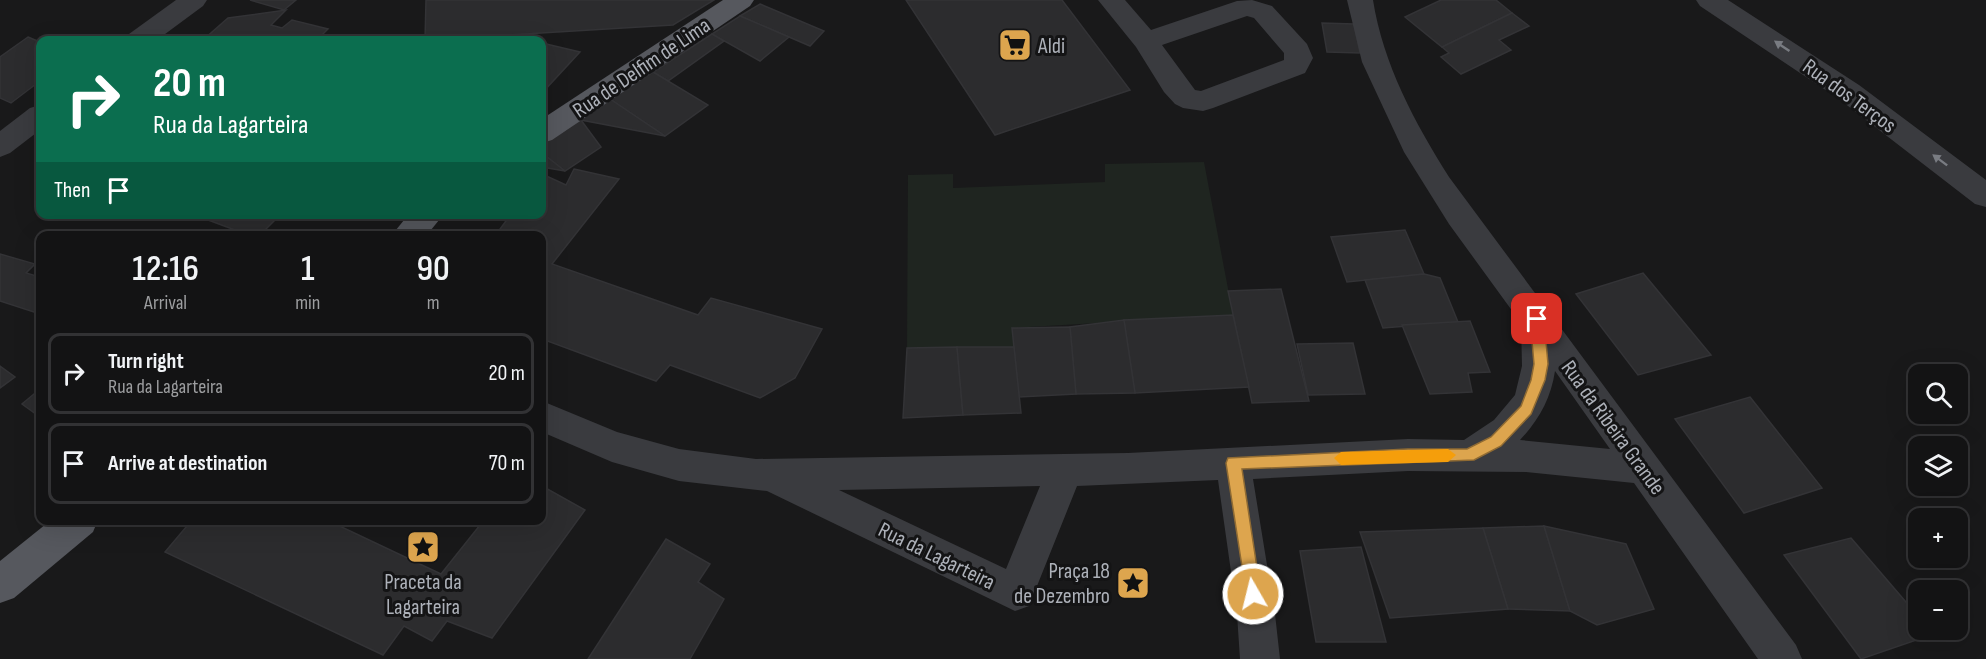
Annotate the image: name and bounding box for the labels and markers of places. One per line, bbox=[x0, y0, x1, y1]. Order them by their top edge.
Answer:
supermarket icon: Aldi bbox=[997, 27, 1033, 63]
place label: Aldi bbox=[1037, 33, 1065, 60]
pin bbox=[1511, 293, 1562, 344]
place icon: Praceta da Lagarteira bbox=[405, 529, 441, 565]
place label: Praça 18 de Dezembro bbox=[1014, 558, 1110, 610]
place icon: Praça 18 de Dezembro bbox=[1115, 565, 1151, 601]
place label: Praceta da Lagarteira bbox=[384, 569, 462, 621]

